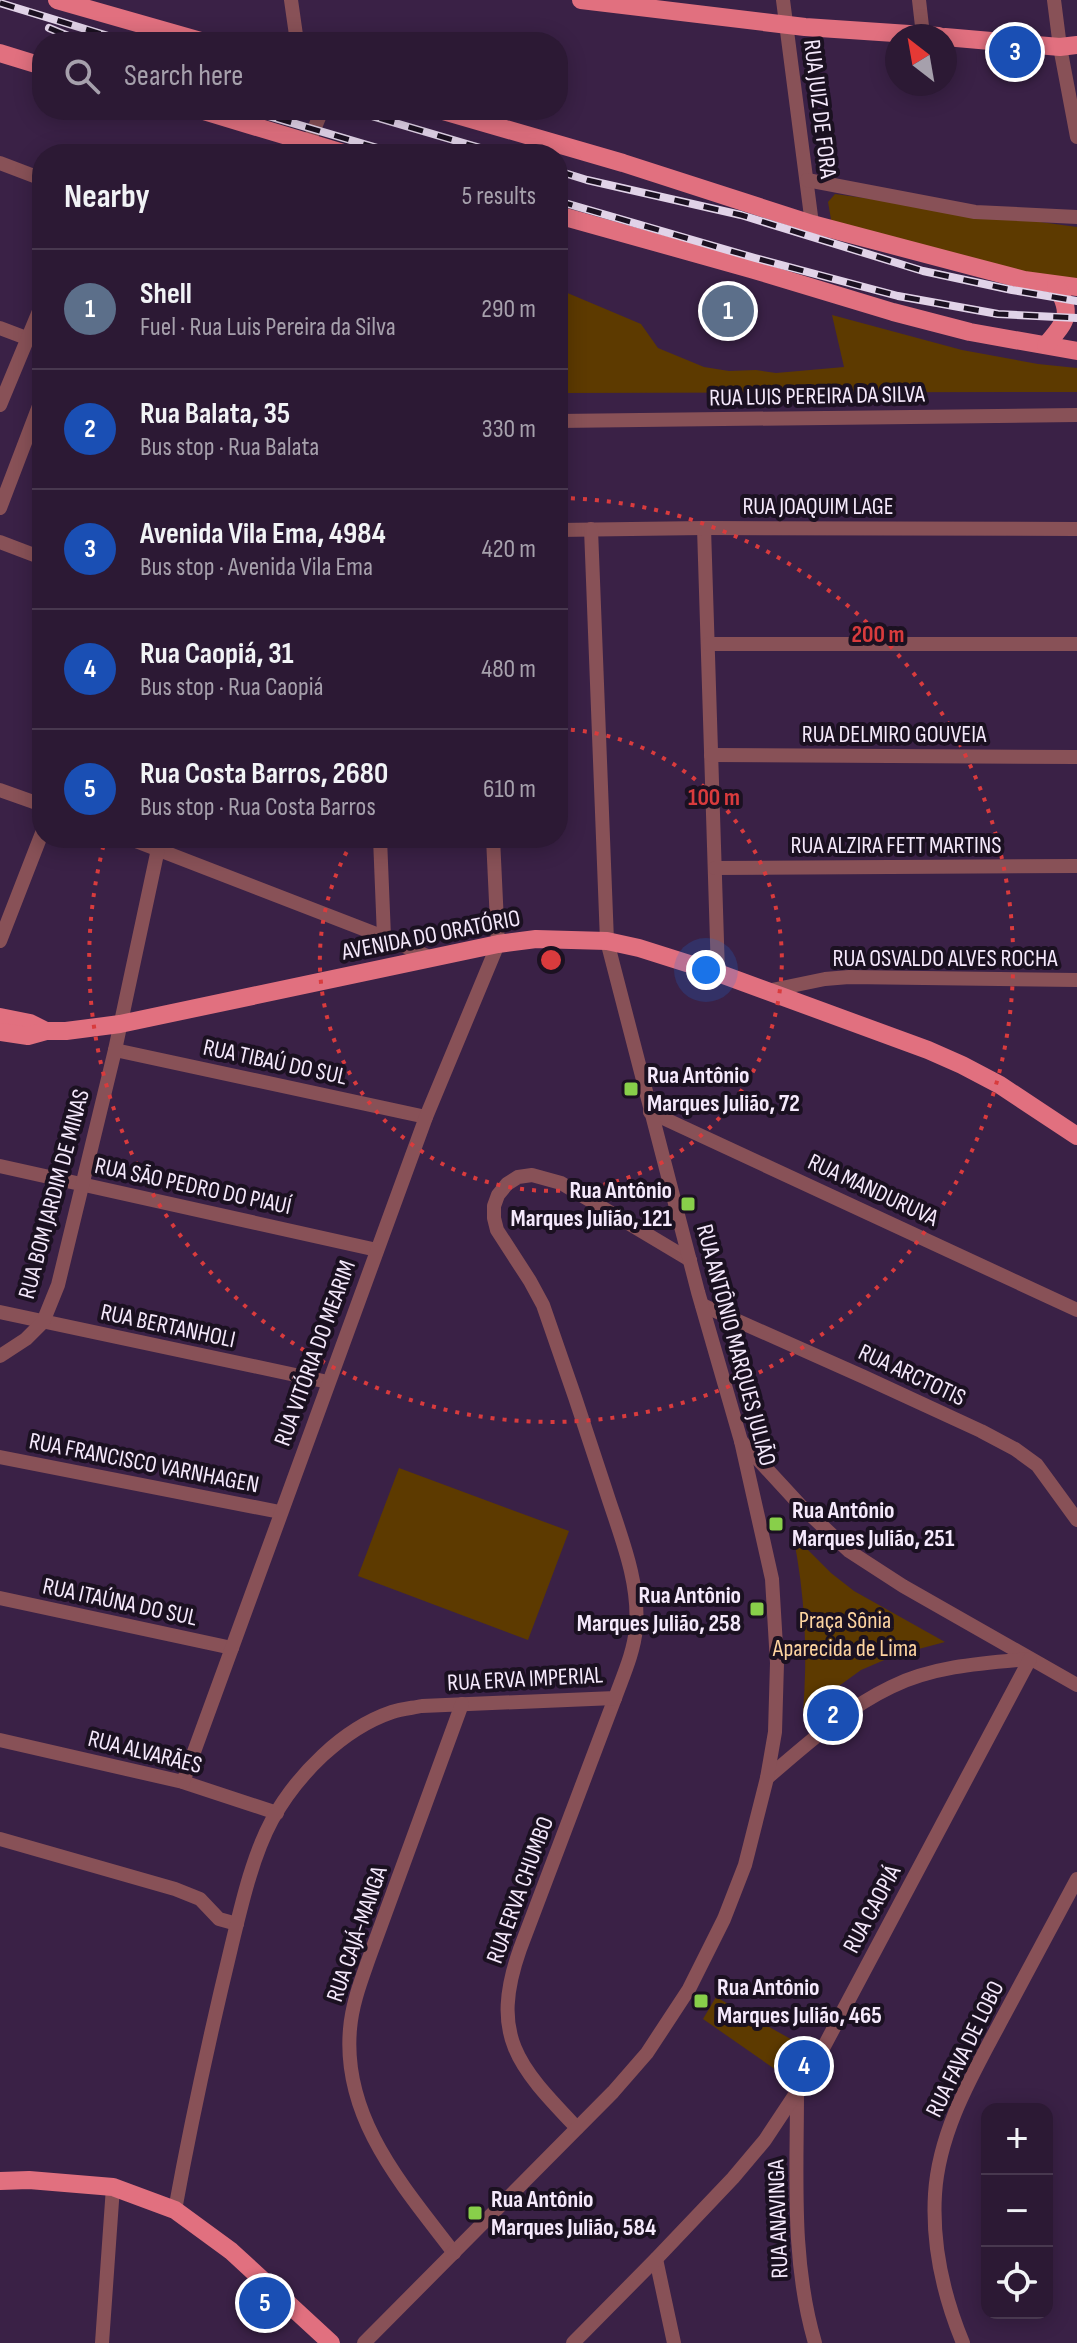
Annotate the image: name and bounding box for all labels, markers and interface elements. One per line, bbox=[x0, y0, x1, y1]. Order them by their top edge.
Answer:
pin: 3 bbox=[989, 22, 1041, 82]
north arrow bbox=[885, 24, 957, 96]
search box bbox=[32, 32, 568, 120]
street label: RUA JUIZ DE FORA bbox=[797, 38, 843, 181]
icon: search bbox=[60, 54, 104, 98]
text: Search here bbox=[124, 58, 243, 94]
text: Nearby bbox=[64, 176, 150, 217]
text: 5 results bbox=[462, 181, 536, 212]
text: Shell bbox=[140, 276, 192, 312]
pin: 1 bbox=[702, 281, 754, 341]
text: 1 bbox=[85, 294, 95, 325]
text: 290 m bbox=[481, 294, 536, 325]
text: Fuel · Rua Luis Pereira da Silva bbox=[140, 312, 396, 343]
street label: RUA LUIS PEREIRA DA SILVA bbox=[709, 380, 926, 412]
text: Rua Balata, 35 bbox=[140, 396, 290, 432]
text: 2 bbox=[84, 414, 96, 445]
text: 330 m bbox=[482, 414, 536, 445]
text: Bus stop · Rua Balata bbox=[140, 432, 319, 463]
street label: RUA JOAQUIM LAGE bbox=[742, 492, 894, 521]
text: Avenida Vila Ema, 4984 bbox=[140, 516, 386, 552]
text: 3 bbox=[84, 534, 96, 565]
text: 420 m bbox=[482, 534, 536, 565]
text: Bus stop · Avenida Vila Ema bbox=[140, 552, 373, 583]
text: 200 m bbox=[851, 620, 905, 649]
text: Rua Caopiá, 31 bbox=[140, 636, 293, 672]
text: 4 bbox=[84, 654, 96, 685]
text: 480 m bbox=[481, 654, 536, 685]
text: Bus stop · Rua Caopiá bbox=[140, 672, 324, 703]
street label: RUA DELMIRO GOUVEIA bbox=[802, 720, 987, 749]
text: Rua Costa Barros, 2680 bbox=[140, 756, 388, 792]
text: 5 bbox=[84, 774, 96, 805]
text: 610 m bbox=[483, 774, 536, 805]
text: 100 m bbox=[688, 783, 740, 812]
text: Bus stop · Rua Costa Barros bbox=[140, 792, 376, 823]
street label: RUA ALZIRA FETT MARTINS bbox=[791, 831, 1001, 860]
street label: AVENIDA DO ORATÓRIO bbox=[338, 903, 523, 967]
street label: RUA OSVALDO ALVES ROCHA bbox=[833, 944, 1058, 973]
centre of rings bbox=[537, 946, 565, 974]
your location bbox=[686, 950, 726, 990]
street label: RUA TIBAÚ DO SUL bbox=[200, 1033, 350, 1091]
place label: Rua Antônio Marques Julião, 72 bbox=[647, 1061, 800, 1118]
marker: Rua Antônio Marques Julião, 72 bbox=[622, 1080, 640, 1098]
street label: RUA BOM JARDIM DE MINAS bbox=[12, 1086, 96, 1302]
street label: RUA MANDURUVA bbox=[803, 1147, 943, 1233]
street label: RUA SÃO PEDRO DO PIAUÍ bbox=[92, 1151, 294, 1221]
place label: Rua Antônio Marques Julião, 121 bbox=[511, 1176, 673, 1233]
marker: Rua Antônio Marques Julião, 121 bbox=[679, 1195, 697, 1213]
street label: RUA ANTÔNIO MARQUES JULIÃO bbox=[690, 1221, 782, 1469]
street label: RUA VITÓRIA DO MEARIM bbox=[268, 1256, 362, 1450]
street label: RUA BERTANHOLI bbox=[98, 1298, 238, 1354]
street label: RUA ARCTOTIS bbox=[854, 1338, 970, 1412]
street label: RUA FRANCISCO VARNHAGEN bbox=[27, 1426, 261, 1500]
place label: Rua Antônio Marques Julião, 251 bbox=[792, 1496, 955, 1553]
marker: Rua Antônio Marques Julião, 251 bbox=[767, 1515, 785, 1533]
street label: RUA ITAÚNA DO SUL bbox=[40, 1571, 200, 1633]
place label: Rua Antônio Marques Julião, 258 bbox=[577, 1581, 741, 1638]
marker: Rua Antônio Marques Julião, 258 bbox=[748, 1600, 766, 1618]
park label: Praça Sônia Aparecida de Lima bbox=[772, 1606, 917, 1663]
street label: RUA ERVA IMPERIAL bbox=[446, 1660, 604, 1698]
pin: 2 bbox=[807, 1685, 859, 1745]
street label: RUA ALVARÃES bbox=[85, 1724, 205, 1780]
street label: RUA ERVA CHUMBO bbox=[480, 1813, 560, 1967]
street label: RUA CAOPIÁ bbox=[837, 1859, 908, 1958]
street label: RUA CAJÁ-MANGA bbox=[320, 1862, 394, 2006]
place label: Rua Antônio Marques Julião, 465 bbox=[717, 1973, 882, 2030]
street label: RUA FAVA DE LOBO bbox=[920, 1976, 1010, 2122]
marker: Rua Antônio Marques Julião, 465 bbox=[692, 1992, 710, 2010]
pin: 4 bbox=[778, 2036, 830, 2096]
map controls bbox=[981, 2103, 1053, 2319]
button: + bbox=[981, 2103, 1053, 2175]
street label: RUA ANAVINGA bbox=[761, 2158, 795, 2279]
button: − bbox=[981, 2175, 1053, 2247]
place label: Rua Antônio Marques Julião, 584 bbox=[491, 2185, 656, 2242]
marker: Rua Antônio Marques Julião, 584 bbox=[466, 2204, 484, 2222]
button: locate bbox=[981, 2247, 1053, 2319]
pin: 5 bbox=[239, 2273, 291, 2333]

